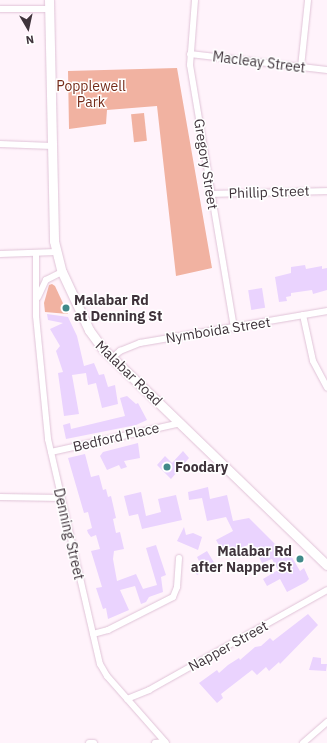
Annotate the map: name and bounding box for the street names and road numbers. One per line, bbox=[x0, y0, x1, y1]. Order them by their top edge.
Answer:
street label: Macleay Street bbox=[212, 48, 306, 76]
street label: Gregory Street bbox=[191, 117, 221, 211]
street label: Phillip Street bbox=[228, 182, 310, 202]
street label: Nymboida Street bbox=[164, 313, 272, 347]
street label: Malabar Road bbox=[92, 337, 166, 409]
street label: Bedford Place bbox=[71, 419, 161, 455]
street label: Denning Street bbox=[50, 487, 88, 581]
street label: Napper Street bbox=[185, 617, 271, 675]

